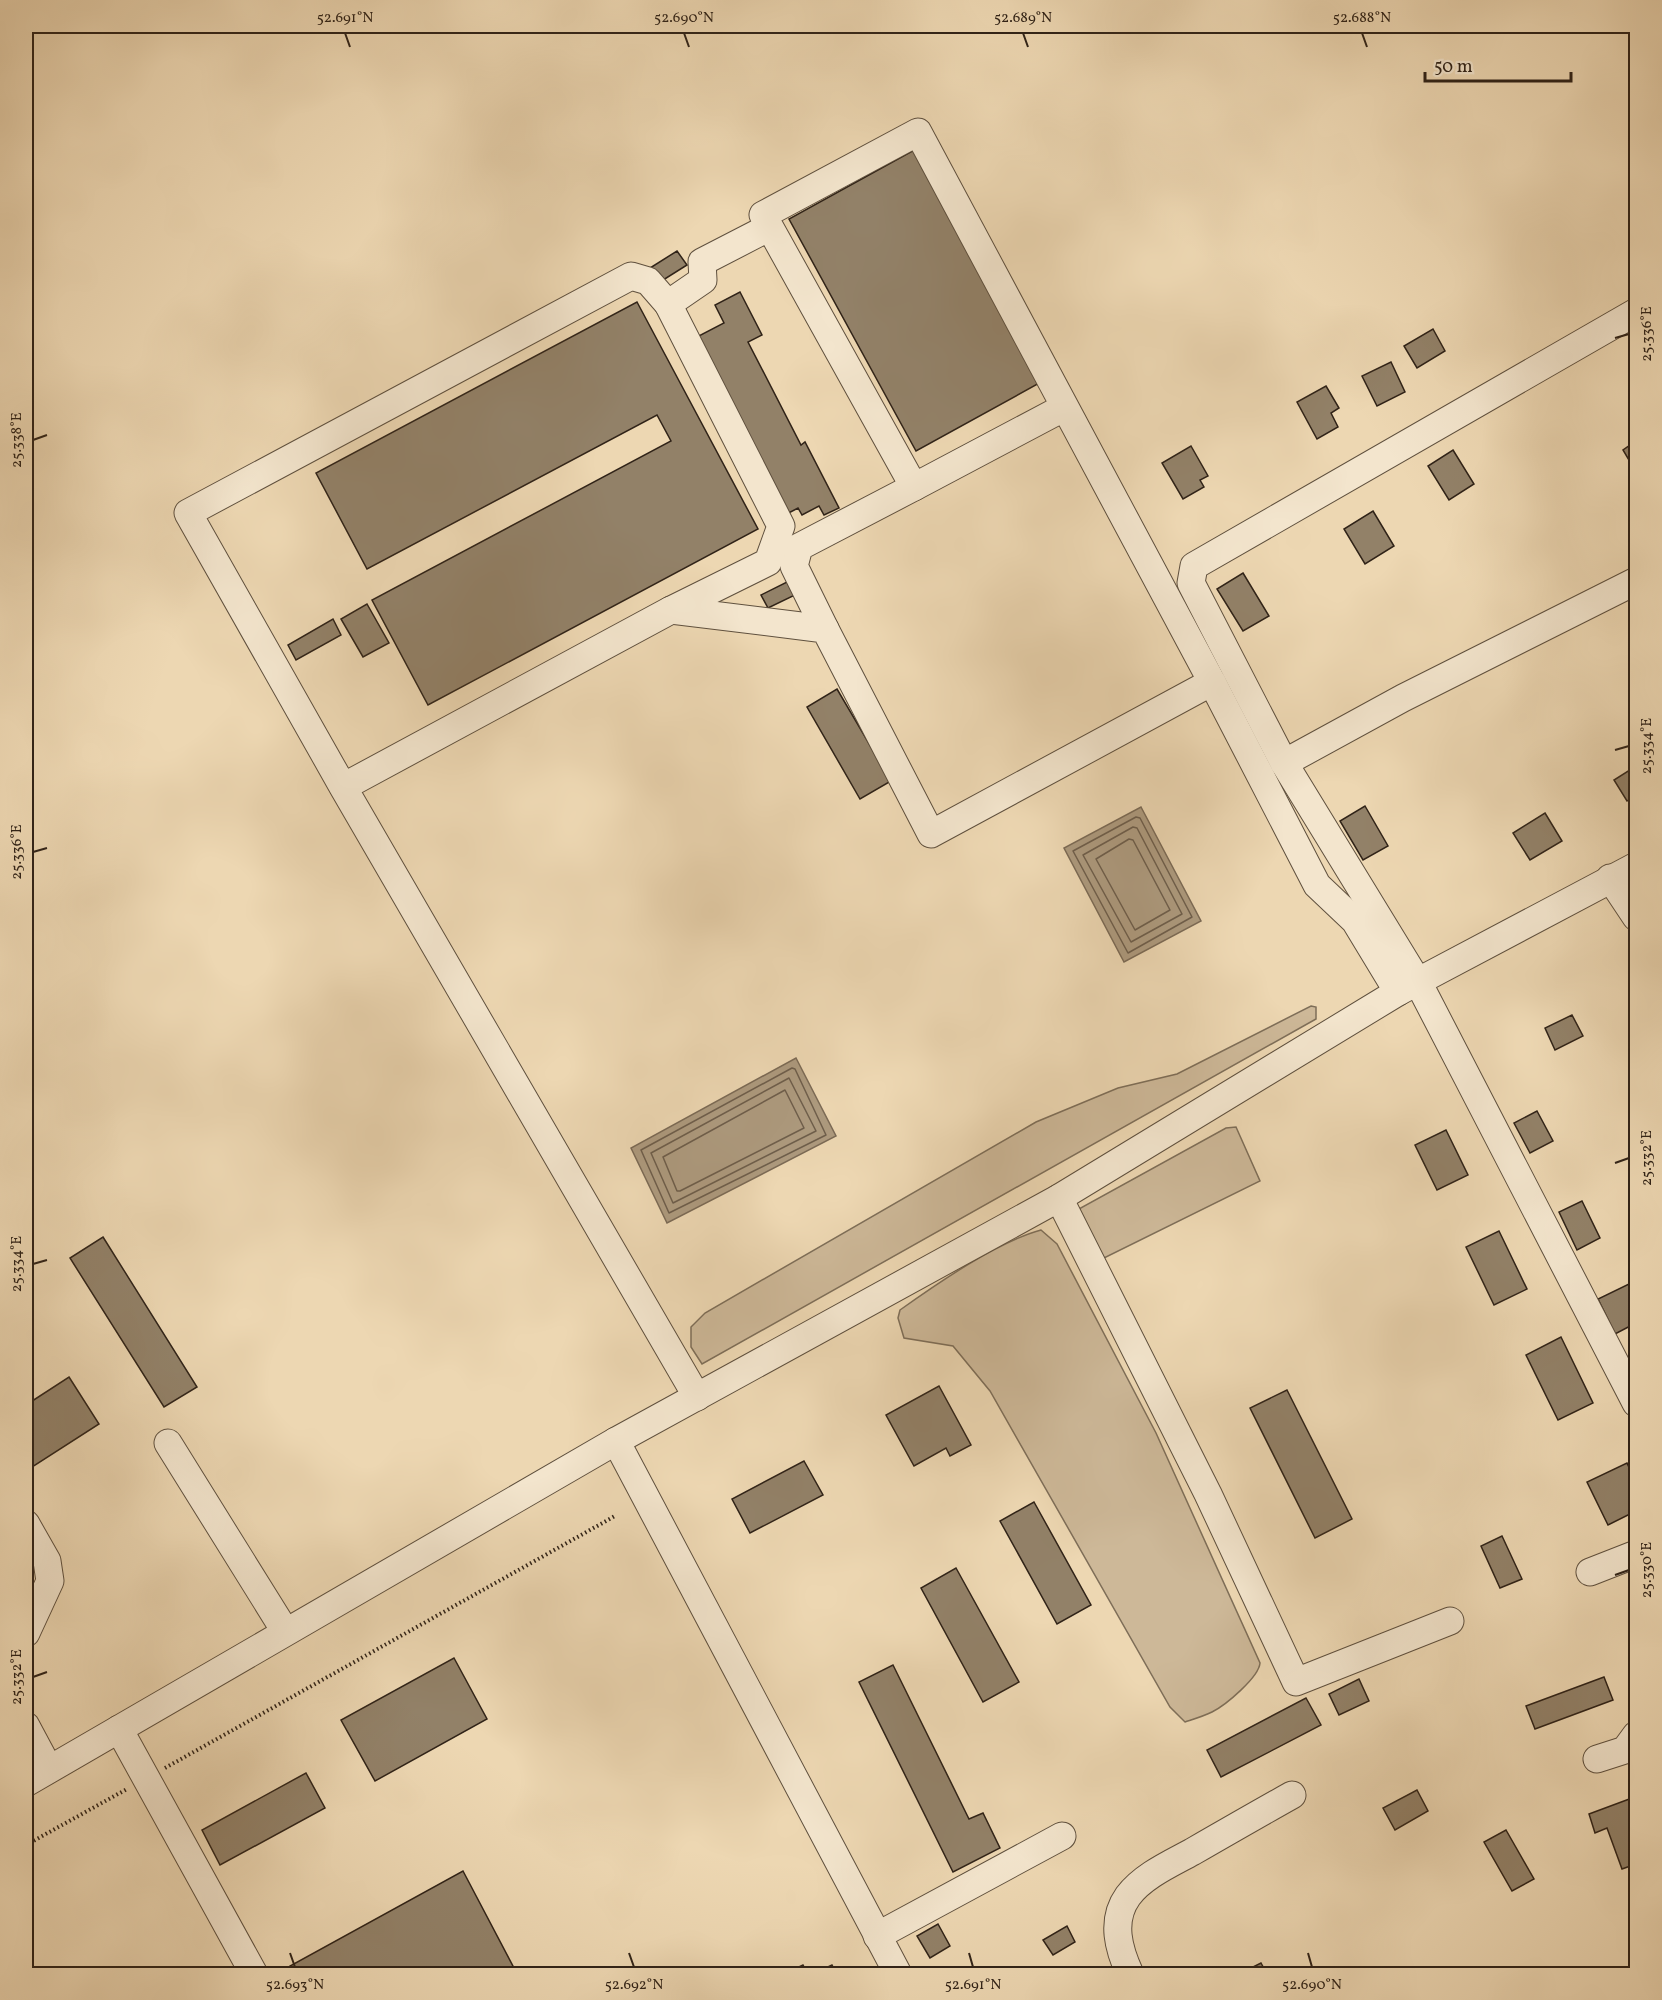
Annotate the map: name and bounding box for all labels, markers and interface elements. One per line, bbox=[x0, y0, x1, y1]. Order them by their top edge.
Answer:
text: 52.691°N bbox=[317, 8, 373, 29]
text: 52.690°N bbox=[654, 8, 714, 29]
text: 52.689°N bbox=[994, 8, 1052, 29]
text: 52.688°N bbox=[1333, 8, 1391, 29]
scale bar bbox=[1425, 45, 1570, 83]
text: 50 m bbox=[1434, 55, 1473, 80]
text: 25.336°E bbox=[1637, 306, 1658, 362]
text: 25.338°E bbox=[7, 412, 28, 468]
text: 25.334°E bbox=[1637, 718, 1658, 774]
text: 25.336°E bbox=[7, 824, 28, 880]
text: 25.332°E bbox=[1637, 1130, 1658, 1186]
text: 25.334°E bbox=[7, 1236, 28, 1292]
text: 25.330°E bbox=[1637, 1542, 1658, 1598]
text: 25.332°E bbox=[7, 1649, 28, 1705]
text: 52.693°N bbox=[266, 1975, 324, 1996]
text: 52.692°N bbox=[605, 1975, 663, 1996]
text: 52.691°N bbox=[945, 1975, 1001, 1996]
text: 52.690°N bbox=[1282, 1975, 1342, 1996]

